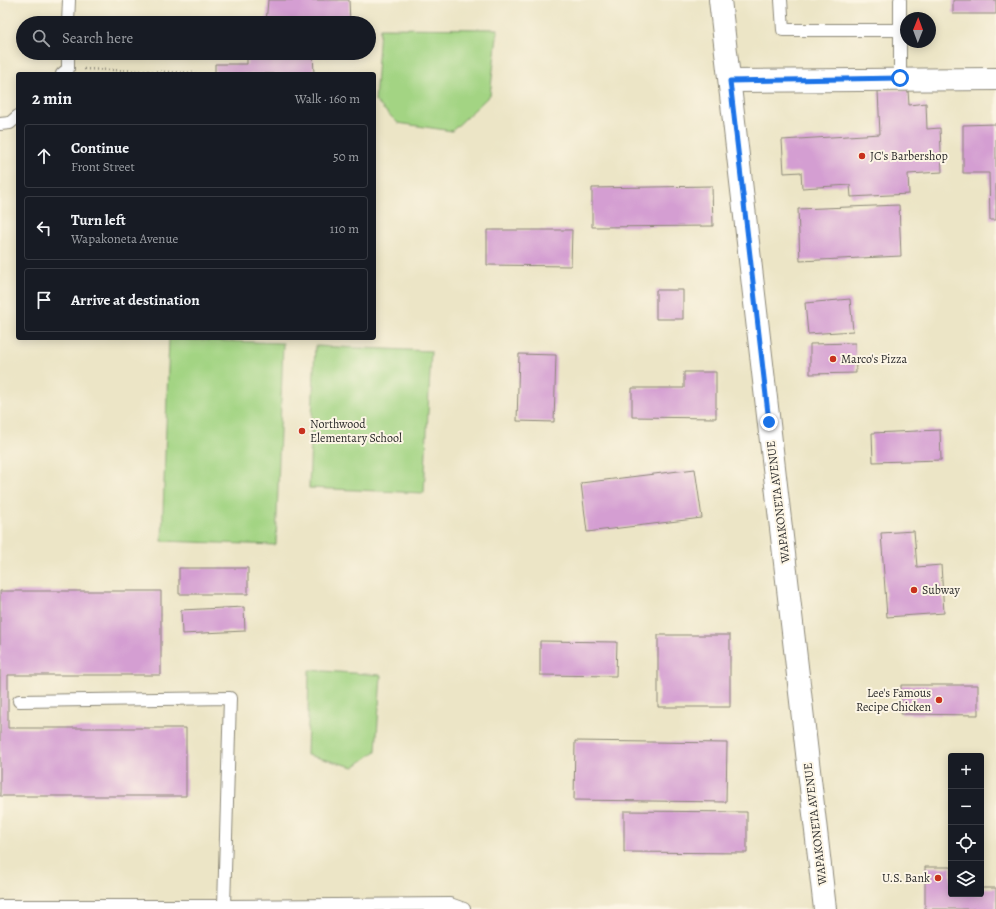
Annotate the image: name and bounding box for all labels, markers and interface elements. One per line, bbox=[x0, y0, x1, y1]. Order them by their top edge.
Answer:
north arrow bbox=[900, 12, 936, 48]
search box bbox=[16, 16, 376, 60]
icon: search bbox=[30, 27, 52, 49]
text: Search here bbox=[62, 28, 133, 48]
route start bbox=[891, 69, 909, 87]
text: 2 min bbox=[32, 87, 72, 110]
text: Walk · 160 m bbox=[295, 90, 360, 107]
text: Continue bbox=[71, 138, 129, 158]
icon: ahead bbox=[33, 145, 55, 167]
text: 50 m bbox=[333, 148, 359, 165]
place label: JC's Barbershop bbox=[870, 148, 948, 164]
marker: JC's Barbershop bbox=[857, 151, 867, 161]
text: Front Street bbox=[71, 158, 135, 175]
text: Turn left bbox=[71, 210, 126, 230]
icon: left bbox=[33, 217, 55, 239]
text: 110 m bbox=[330, 220, 359, 237]
text: Wapakoneta Avenue bbox=[71, 230, 178, 247]
icon: arrive bbox=[33, 289, 55, 311]
text: Arrive at destination bbox=[71, 290, 200, 310]
place label: Marco's Pizza bbox=[841, 351, 908, 367]
marker: Marco's Pizza bbox=[828, 354, 838, 364]
route end bbox=[760, 413, 778, 431]
place label: Northwood Elementary School bbox=[310, 416, 402, 446]
marker: Northwood Elementary School bbox=[297, 426, 307, 436]
street label: WAPAKONETA AVENUE bbox=[763, 440, 794, 565]
place label: Subway bbox=[922, 582, 960, 598]
marker: Subway bbox=[909, 585, 919, 595]
place label: Lee's Famous Recipe Chicken bbox=[856, 685, 931, 715]
marker: Lee's Famous Recipe Chicken bbox=[934, 695, 944, 705]
map controls bbox=[948, 753, 984, 897]
button: + bbox=[948, 753, 984, 789]
street label: WAPAKONETA AVENUE bbox=[800, 762, 831, 887]
button: − bbox=[948, 789, 984, 825]
button: locate bbox=[948, 825, 984, 861]
button: layers bbox=[948, 861, 984, 897]
place label: U.S. Bank bbox=[882, 870, 930, 886]
marker: U.S. Bank bbox=[933, 873, 943, 883]

